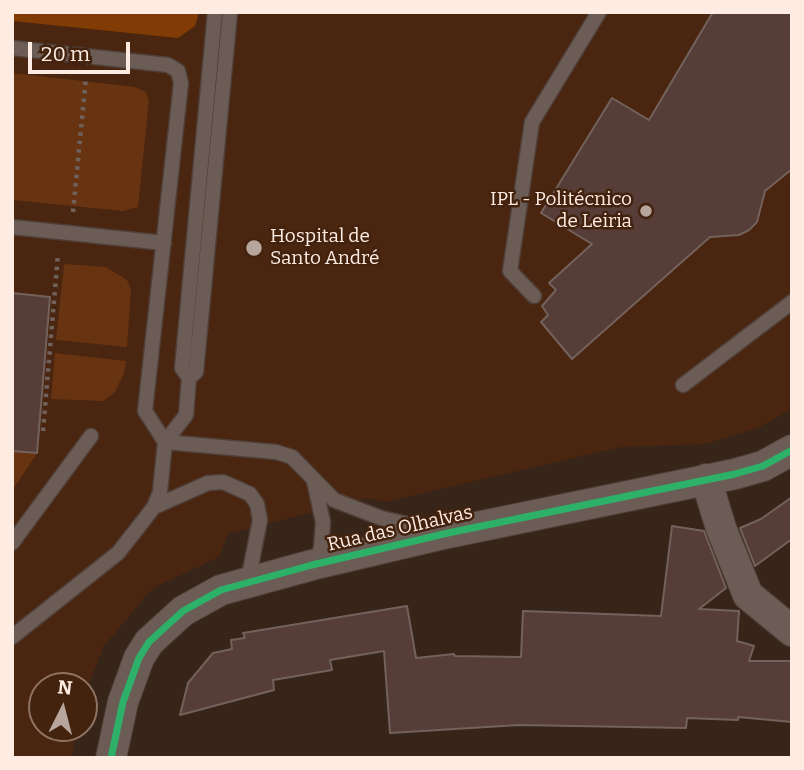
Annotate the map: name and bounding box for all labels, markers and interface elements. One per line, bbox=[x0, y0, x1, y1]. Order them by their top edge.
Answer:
scale bar bbox=[32, 28, 133, 72]
text: 20 m bbox=[41, 41, 90, 67]
place label: IPL - Politécnico de Leiria bbox=[490, 189, 632, 233]
marker: IPL - Politécnico de Leiria bbox=[638, 203, 654, 219]
place label: Hospital de Santo André bbox=[270, 226, 379, 270]
marker: Hospital de Santo André bbox=[244, 238, 264, 258]
street label: Rua das Olhalvas bbox=[325, 501, 475, 557]
north arrow bbox=[28, 672, 98, 742]
text: N bbox=[57, 675, 74, 700]

